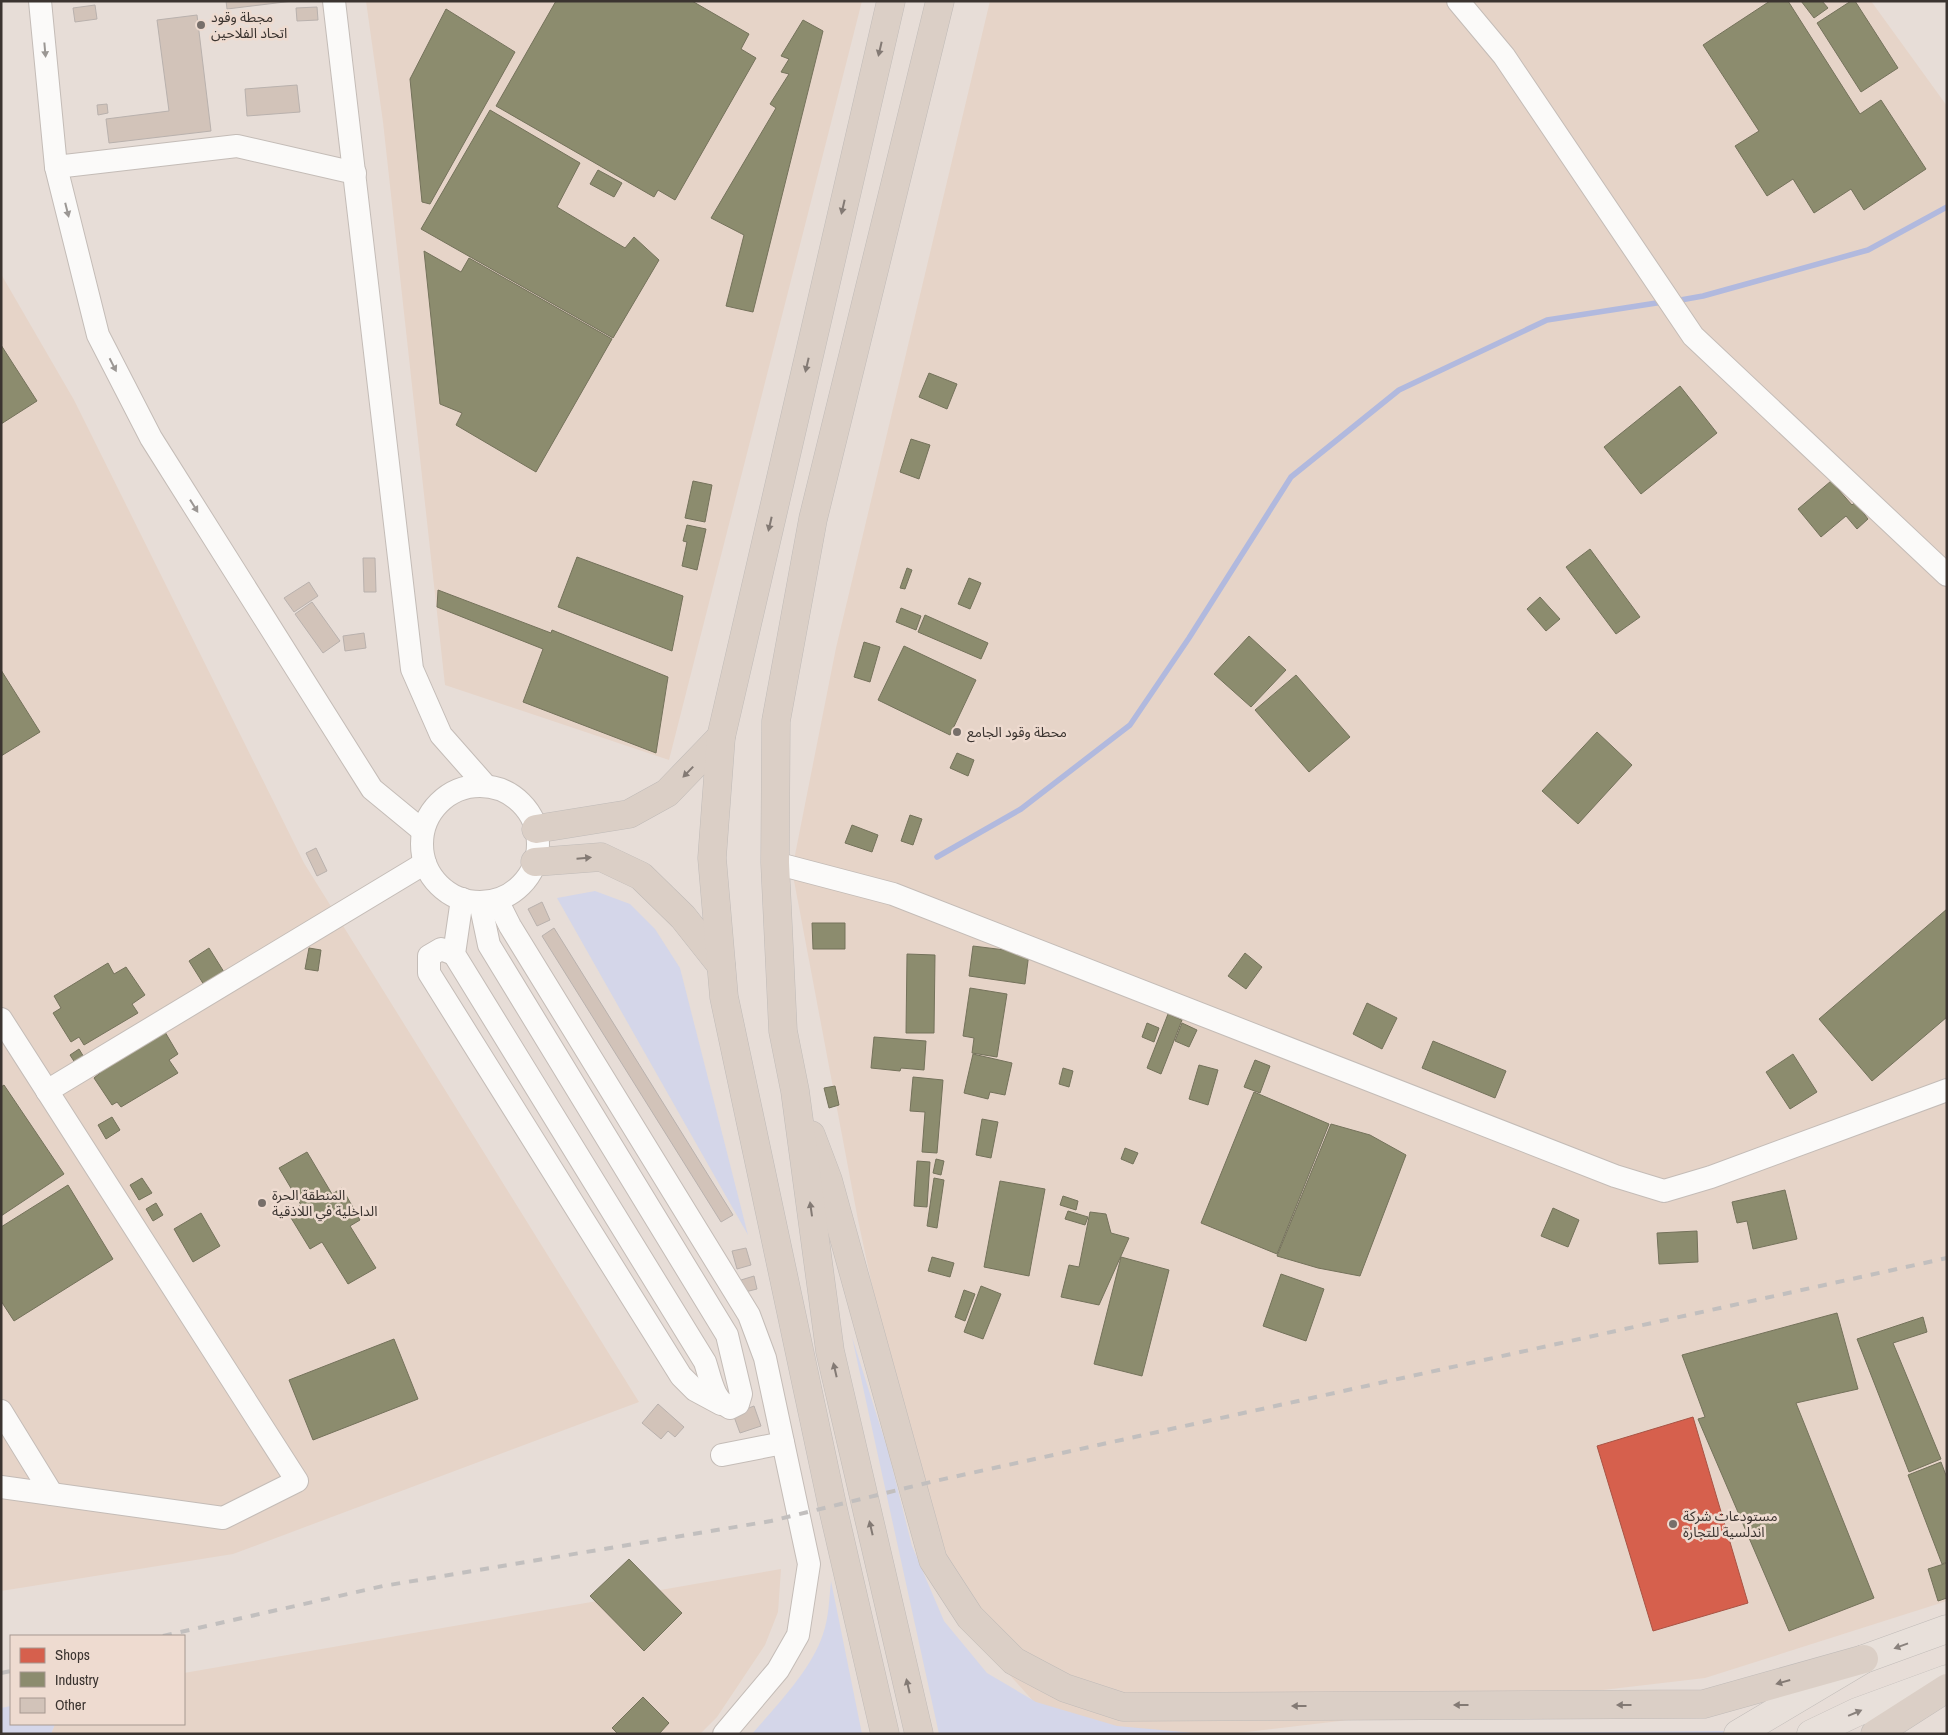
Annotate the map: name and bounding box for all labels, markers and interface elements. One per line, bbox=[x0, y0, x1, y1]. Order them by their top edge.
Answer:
place label: مجطة وقود اتحاد الفلاحين bbox=[211, 8, 287, 42]
marker: مجطة وقود اتحاد الفلاحين bbox=[195, 19, 207, 31]
one-way arrow bbox=[876, 41, 884, 56]
one-way arrow bbox=[41, 42, 49, 58]
one-way arrow bbox=[839, 200, 847, 215]
one-way arrow bbox=[63, 203, 71, 218]
one-way arrow bbox=[109, 358, 117, 373]
one-way arrow bbox=[803, 358, 811, 373]
one-way arrow bbox=[189, 500, 198, 513]
one-way arrow bbox=[766, 516, 774, 531]
place label: محطة وقود الجامع bbox=[967, 723, 1067, 743]
marker: محطة وقود الجامع bbox=[951, 726, 963, 738]
one-way arrow bbox=[682, 766, 694, 778]
one-way arrow bbox=[576, 854, 592, 862]
place label: المنطقة الحرة الداخلية في اللاذقية bbox=[272, 1186, 378, 1222]
marker: المنطقة الحرة الداخلية في اللاذقية bbox=[256, 1197, 268, 1209]
one-way arrow bbox=[807, 1201, 815, 1217]
one-way arrow bbox=[831, 1362, 839, 1377]
place label: مستودعات شركة اندلسية للتجارة bbox=[1683, 1507, 1778, 1541]
marker: مستودعات شركة اندلسية للتجارة bbox=[1667, 1518, 1679, 1530]
one-way arrow bbox=[867, 1520, 875, 1536]
legend bbox=[10, 1635, 185, 1725]
one-way arrow bbox=[1893, 1642, 1908, 1650]
text: Shops bbox=[55, 1644, 90, 1665]
text: Industry bbox=[55, 1669, 100, 1690]
one-way arrow bbox=[1776, 1678, 1791, 1686]
one-way arrow bbox=[904, 1679, 912, 1694]
text: Other bbox=[55, 1694, 86, 1715]
one-way arrow bbox=[1453, 1701, 1469, 1709]
one-way arrow bbox=[1616, 1701, 1632, 1709]
one-way arrow bbox=[1291, 1702, 1307, 1710]
one-way arrow bbox=[1848, 1709, 1862, 1717]

